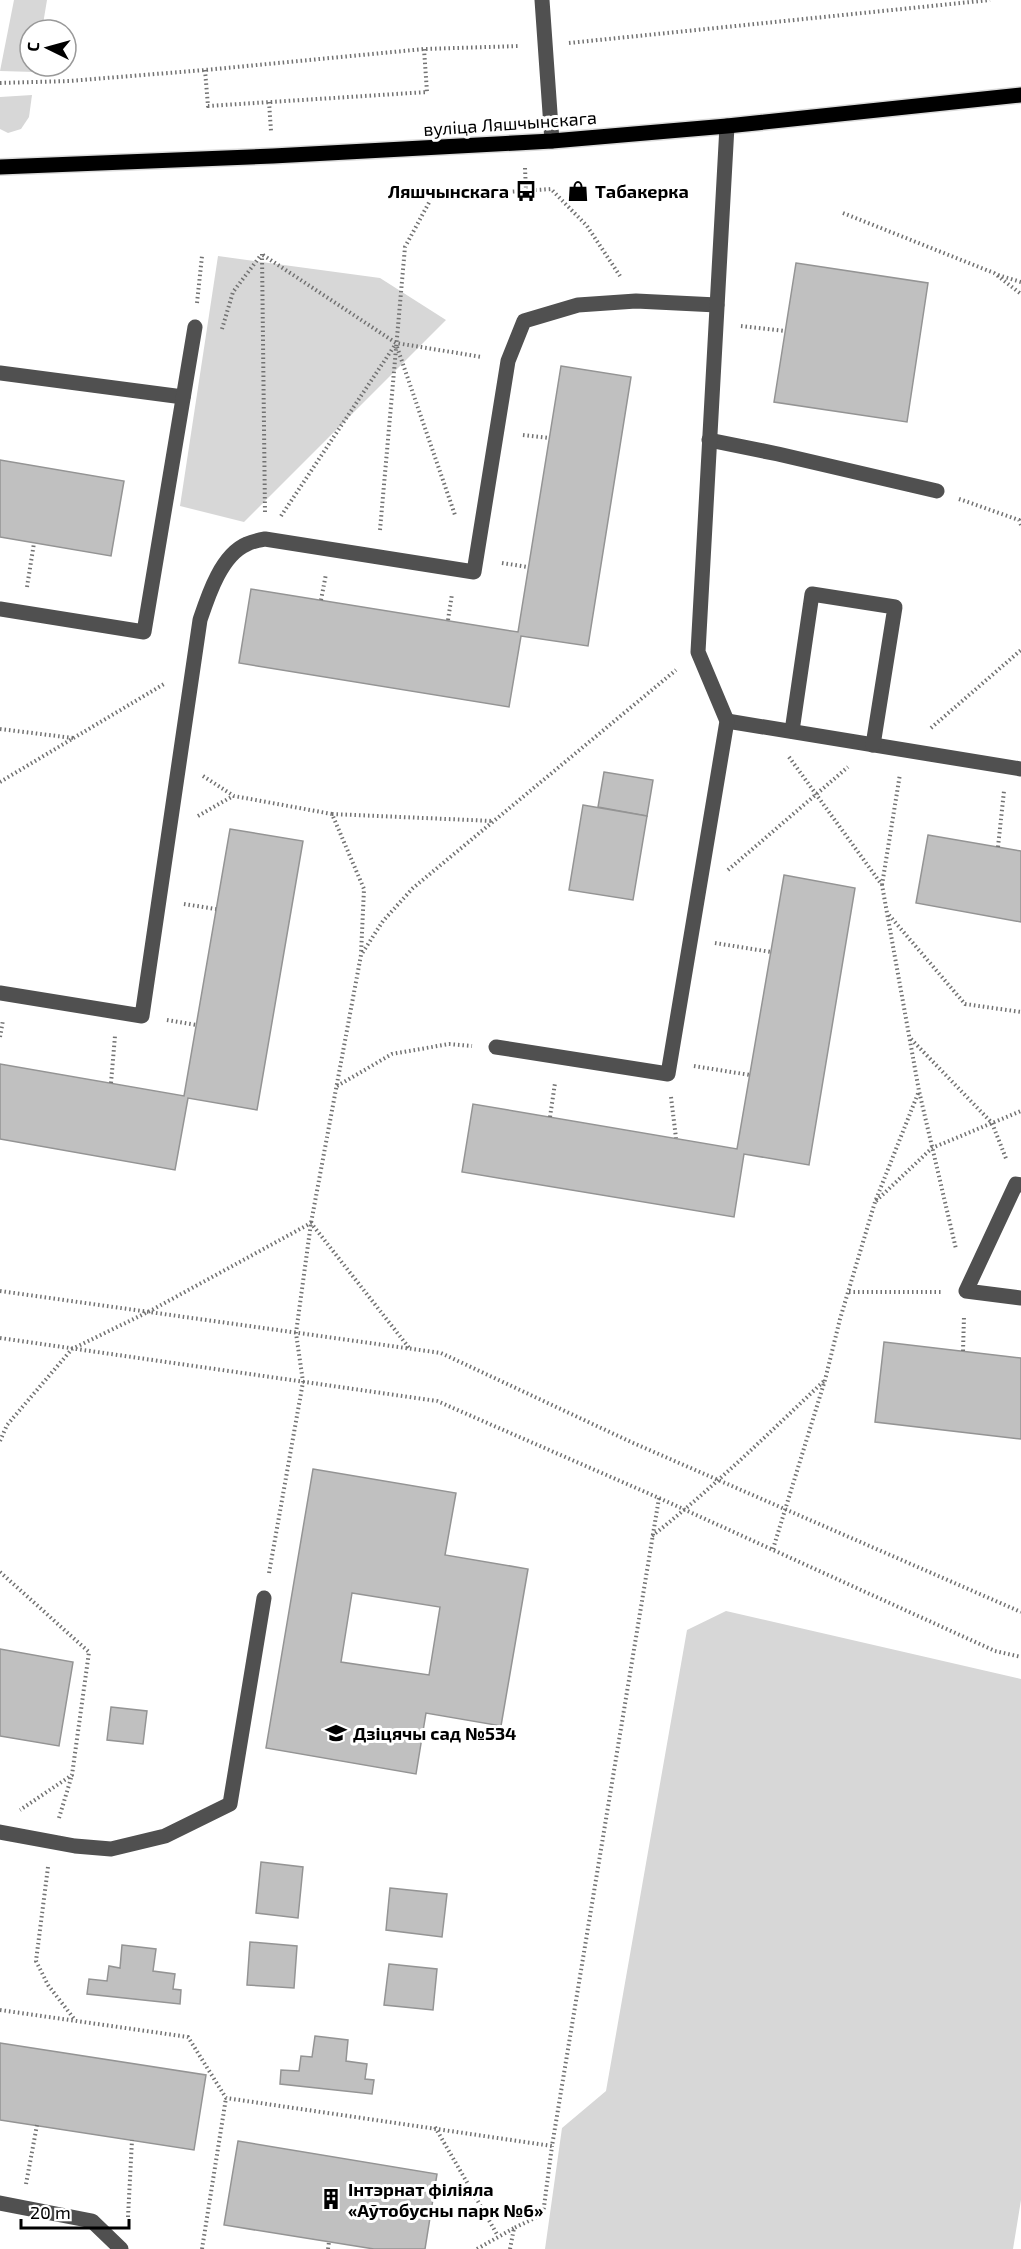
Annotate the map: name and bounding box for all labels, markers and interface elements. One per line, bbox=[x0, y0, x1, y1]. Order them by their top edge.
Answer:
north arrow bbox=[18, 18, 78, 78]
text: С bbox=[23, 41, 42, 52]
street label: вуліца Ляшчынскага bbox=[423, 106, 597, 140]
bus stop icon: Ляшчынскага bbox=[514, 179, 538, 203]
shop icon: Табакерка bbox=[566, 179, 590, 203]
place label: Ляшчынскага bbox=[388, 180, 509, 202]
place label: Табакерка bbox=[595, 180, 689, 202]
school or university icon: Дзіцячы сад №534 bbox=[324, 1721, 348, 1745]
place label: Дзіцячы сад №534 bbox=[353, 1722, 517, 1744]
place label: Інтэрнат філіяла «Аўтобусны парк №6» bbox=[348, 2178, 543, 2221]
building icon: Інтэрнат філіяла «Аўтобусны парк №6» bbox=[319, 2187, 343, 2211]
scale bar bbox=[21, 2192, 129, 2230]
text: 20 m bbox=[30, 2201, 71, 2223]

